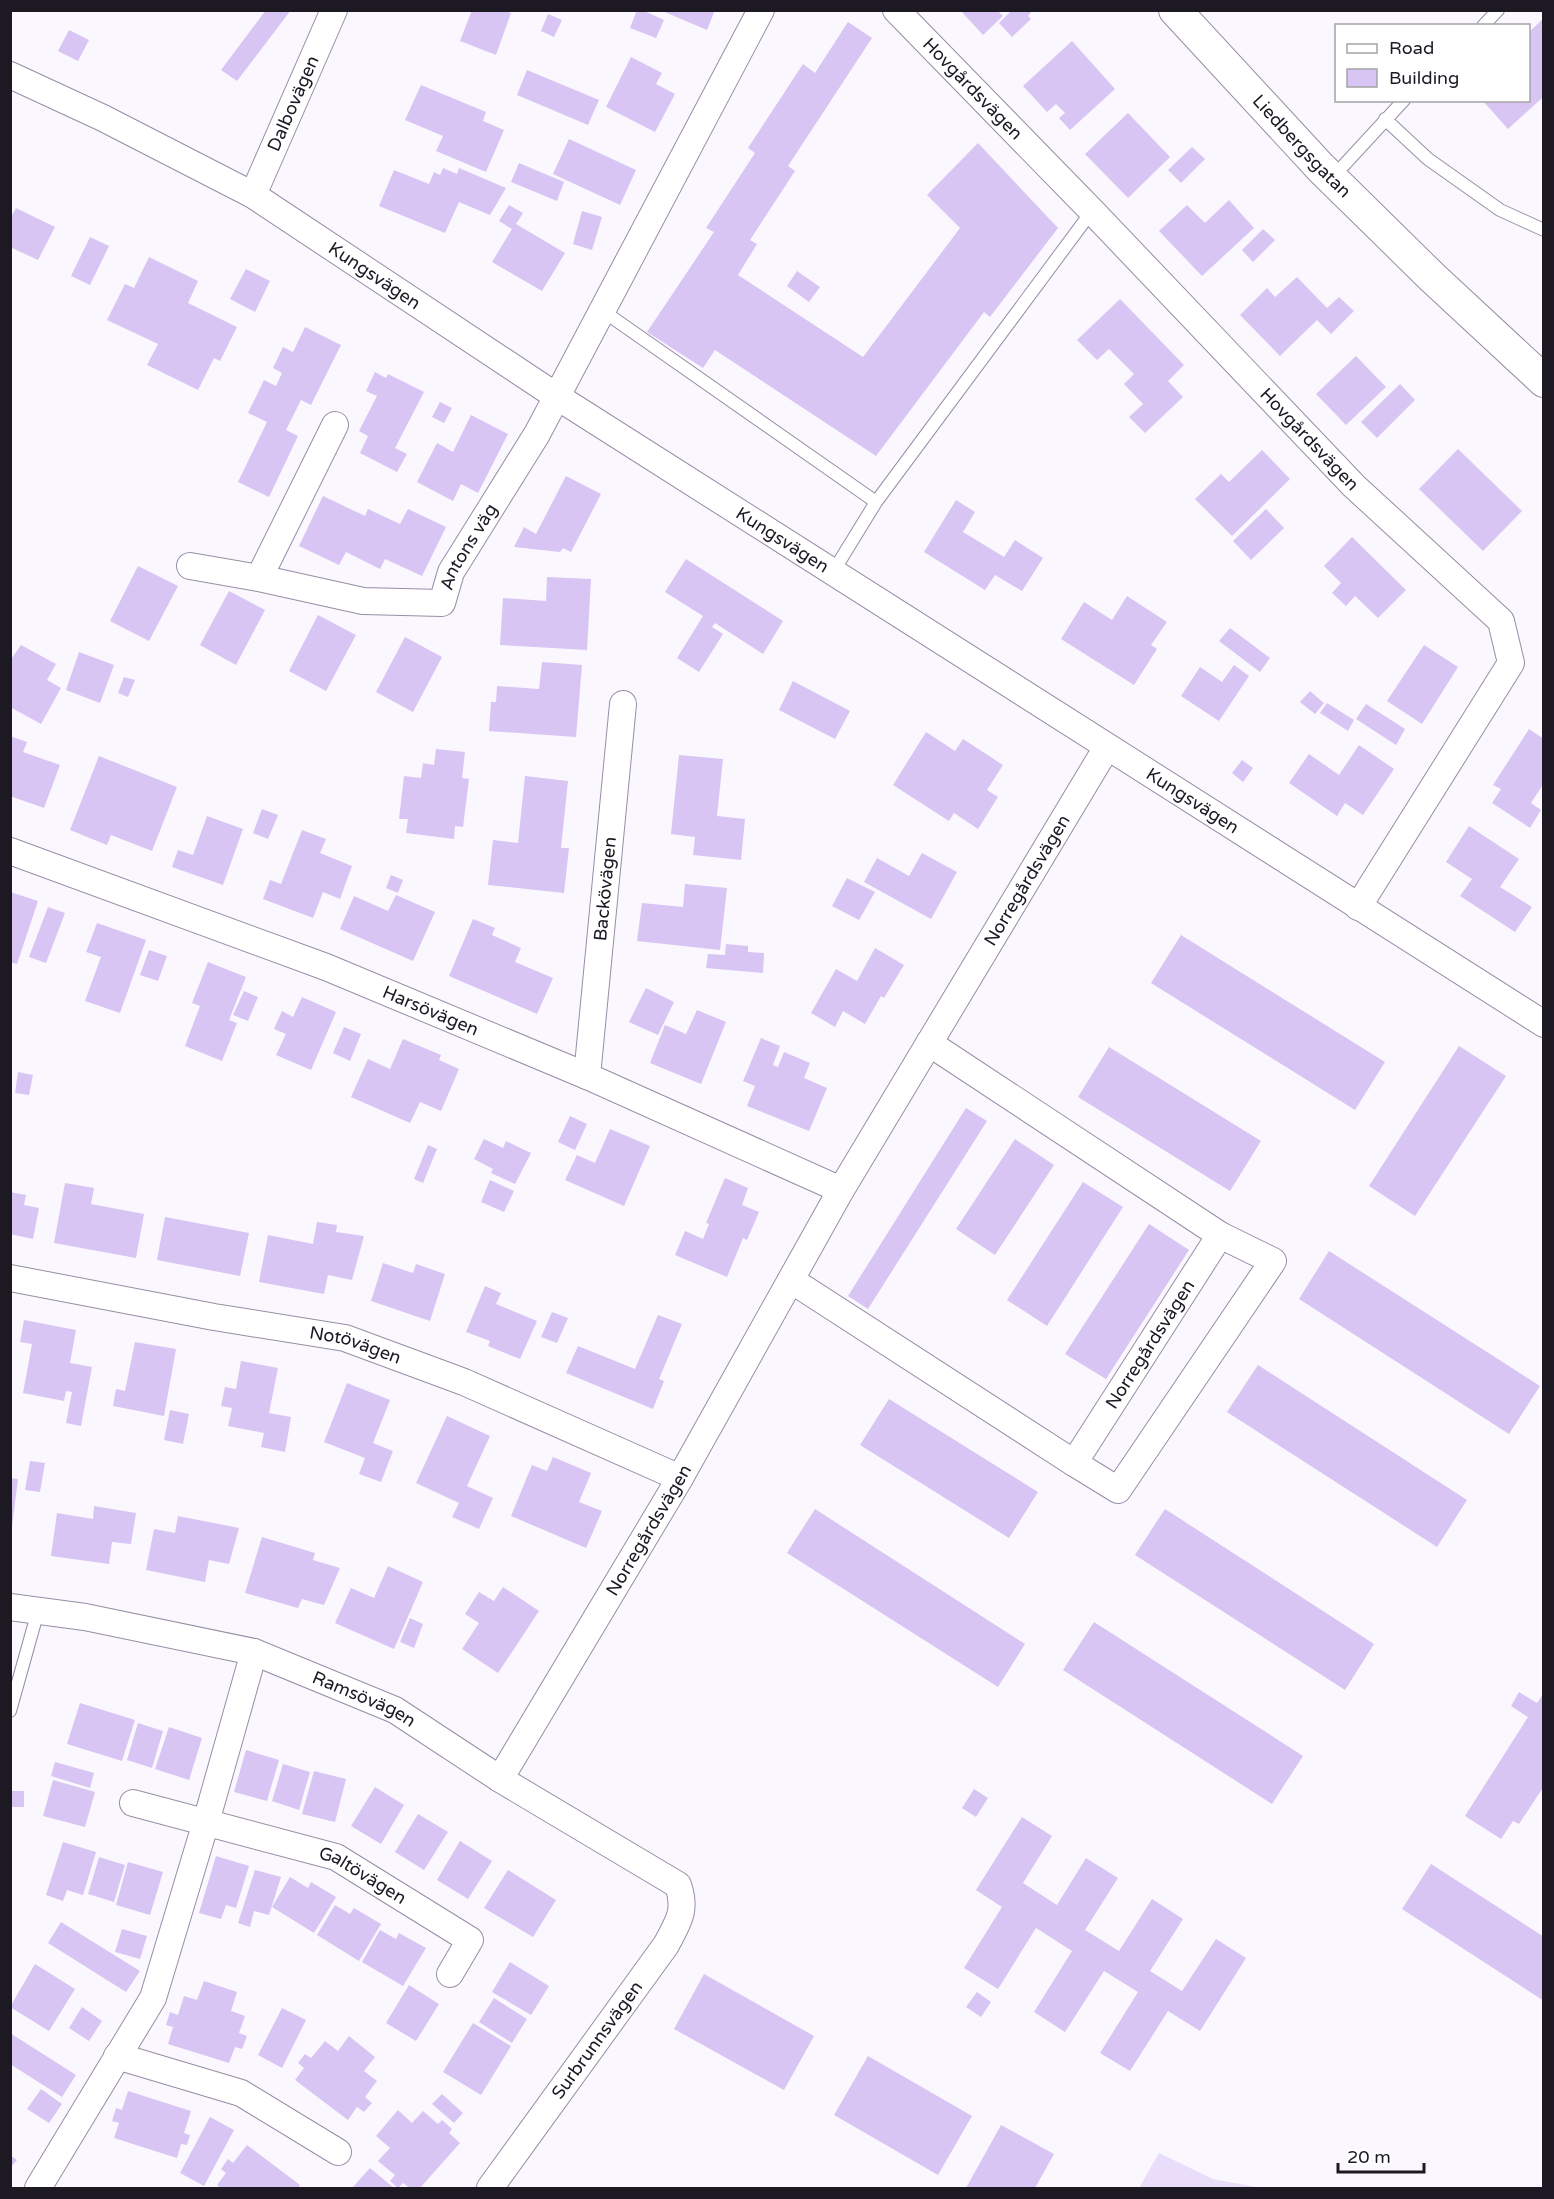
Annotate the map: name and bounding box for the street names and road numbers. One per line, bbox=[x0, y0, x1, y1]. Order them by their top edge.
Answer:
street label: Hovgårdsvägen bbox=[918, 33, 1027, 144]
street label: Dalbovägen bbox=[263, 52, 324, 155]
street label: Liedbergsgatan bbox=[1248, 90, 1356, 202]
street label: Kungsvägen bbox=[324, 237, 425, 314]
street label: Hovgårdsvägen bbox=[1255, 383, 1364, 495]
street label: Antons väg bbox=[435, 499, 502, 593]
street label: Kungsvägen bbox=[732, 502, 833, 578]
street label: Kungsvägen bbox=[1142, 763, 1243, 838]
street label: Norregårdsvägen bbox=[979, 811, 1075, 950]
street label: Backövägen bbox=[589, 836, 621, 942]
street label: Harsövägen bbox=[379, 981, 482, 1041]
street label: Norregårdsvägen bbox=[1101, 1276, 1199, 1413]
street label: Notövägen bbox=[308, 1321, 404, 1369]
street label: Norregårdsvägen bbox=[601, 1461, 696, 1600]
street label: Ramsövägen bbox=[309, 1666, 420, 1732]
street label: Galtövägen bbox=[317, 1842, 411, 1909]
street label: Surbrunnsvägen bbox=[547, 1977, 647, 2103]

